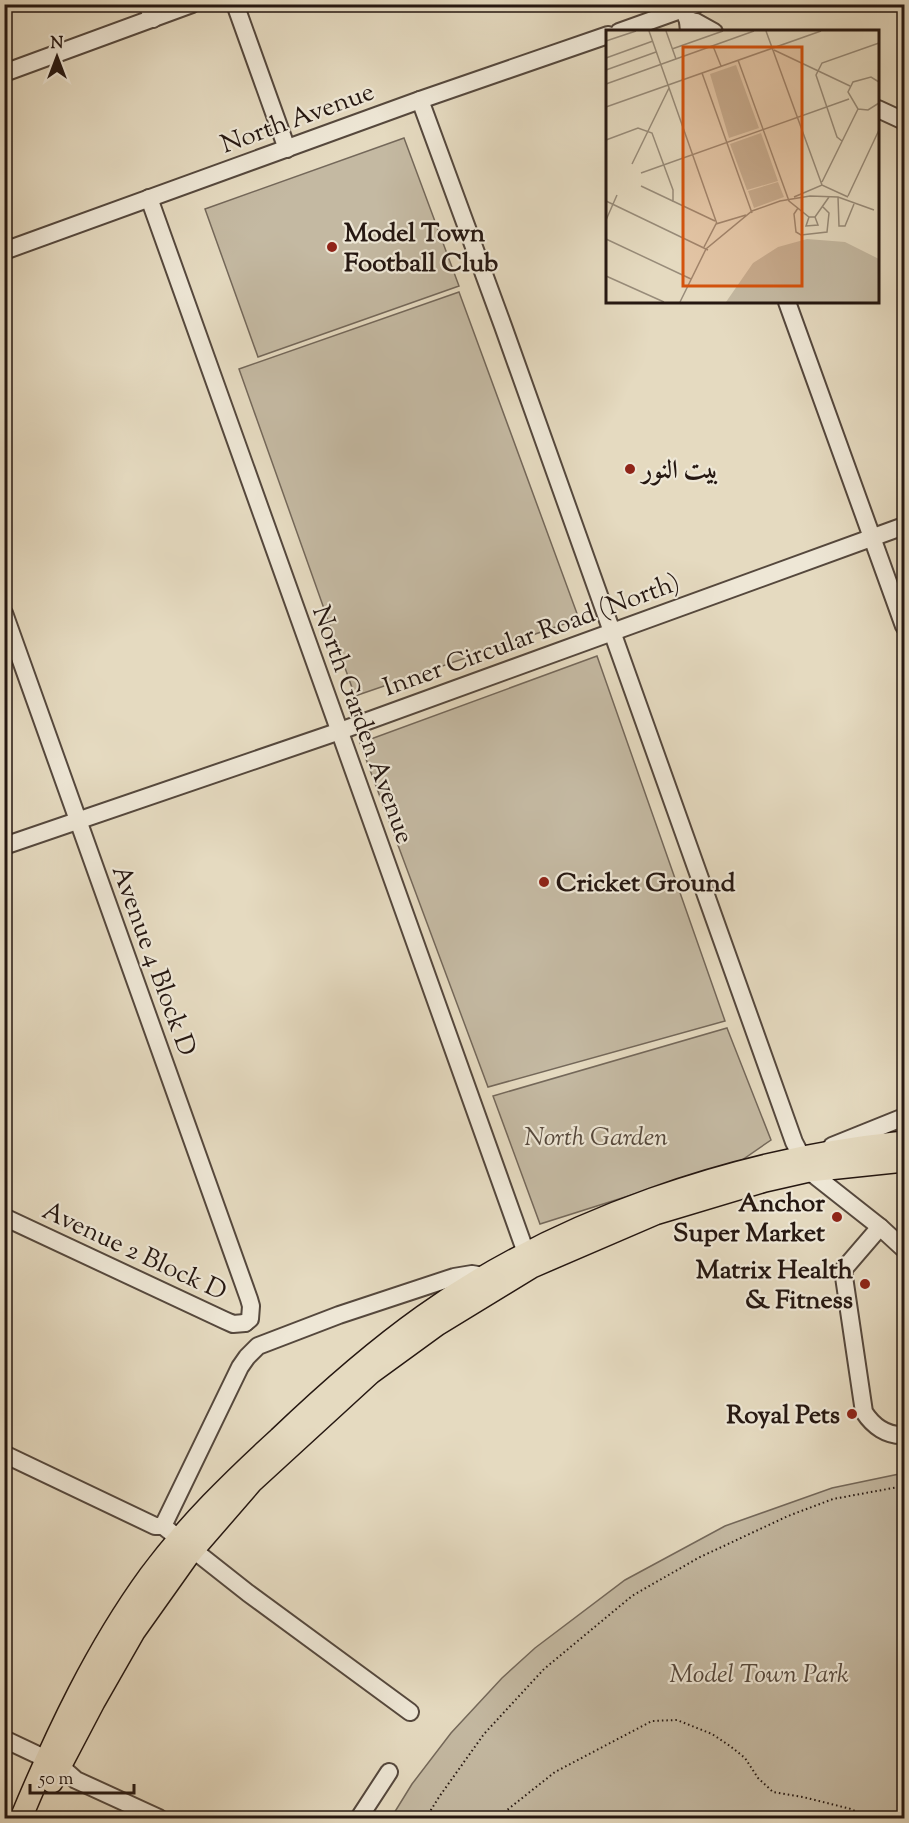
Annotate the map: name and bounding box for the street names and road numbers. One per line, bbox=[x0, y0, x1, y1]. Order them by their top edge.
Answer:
street label: North Avenue bbox=[216, 74, 380, 164]
street label: Inner Circular Road (North) bbox=[378, 565, 685, 707]
street label: North Garden Avenue bbox=[301, 601, 422, 849]
street label: Avenue 4 Block D bbox=[101, 860, 204, 1061]
street label: Avenue 2 Block D bbox=[36, 1193, 232, 1311]

